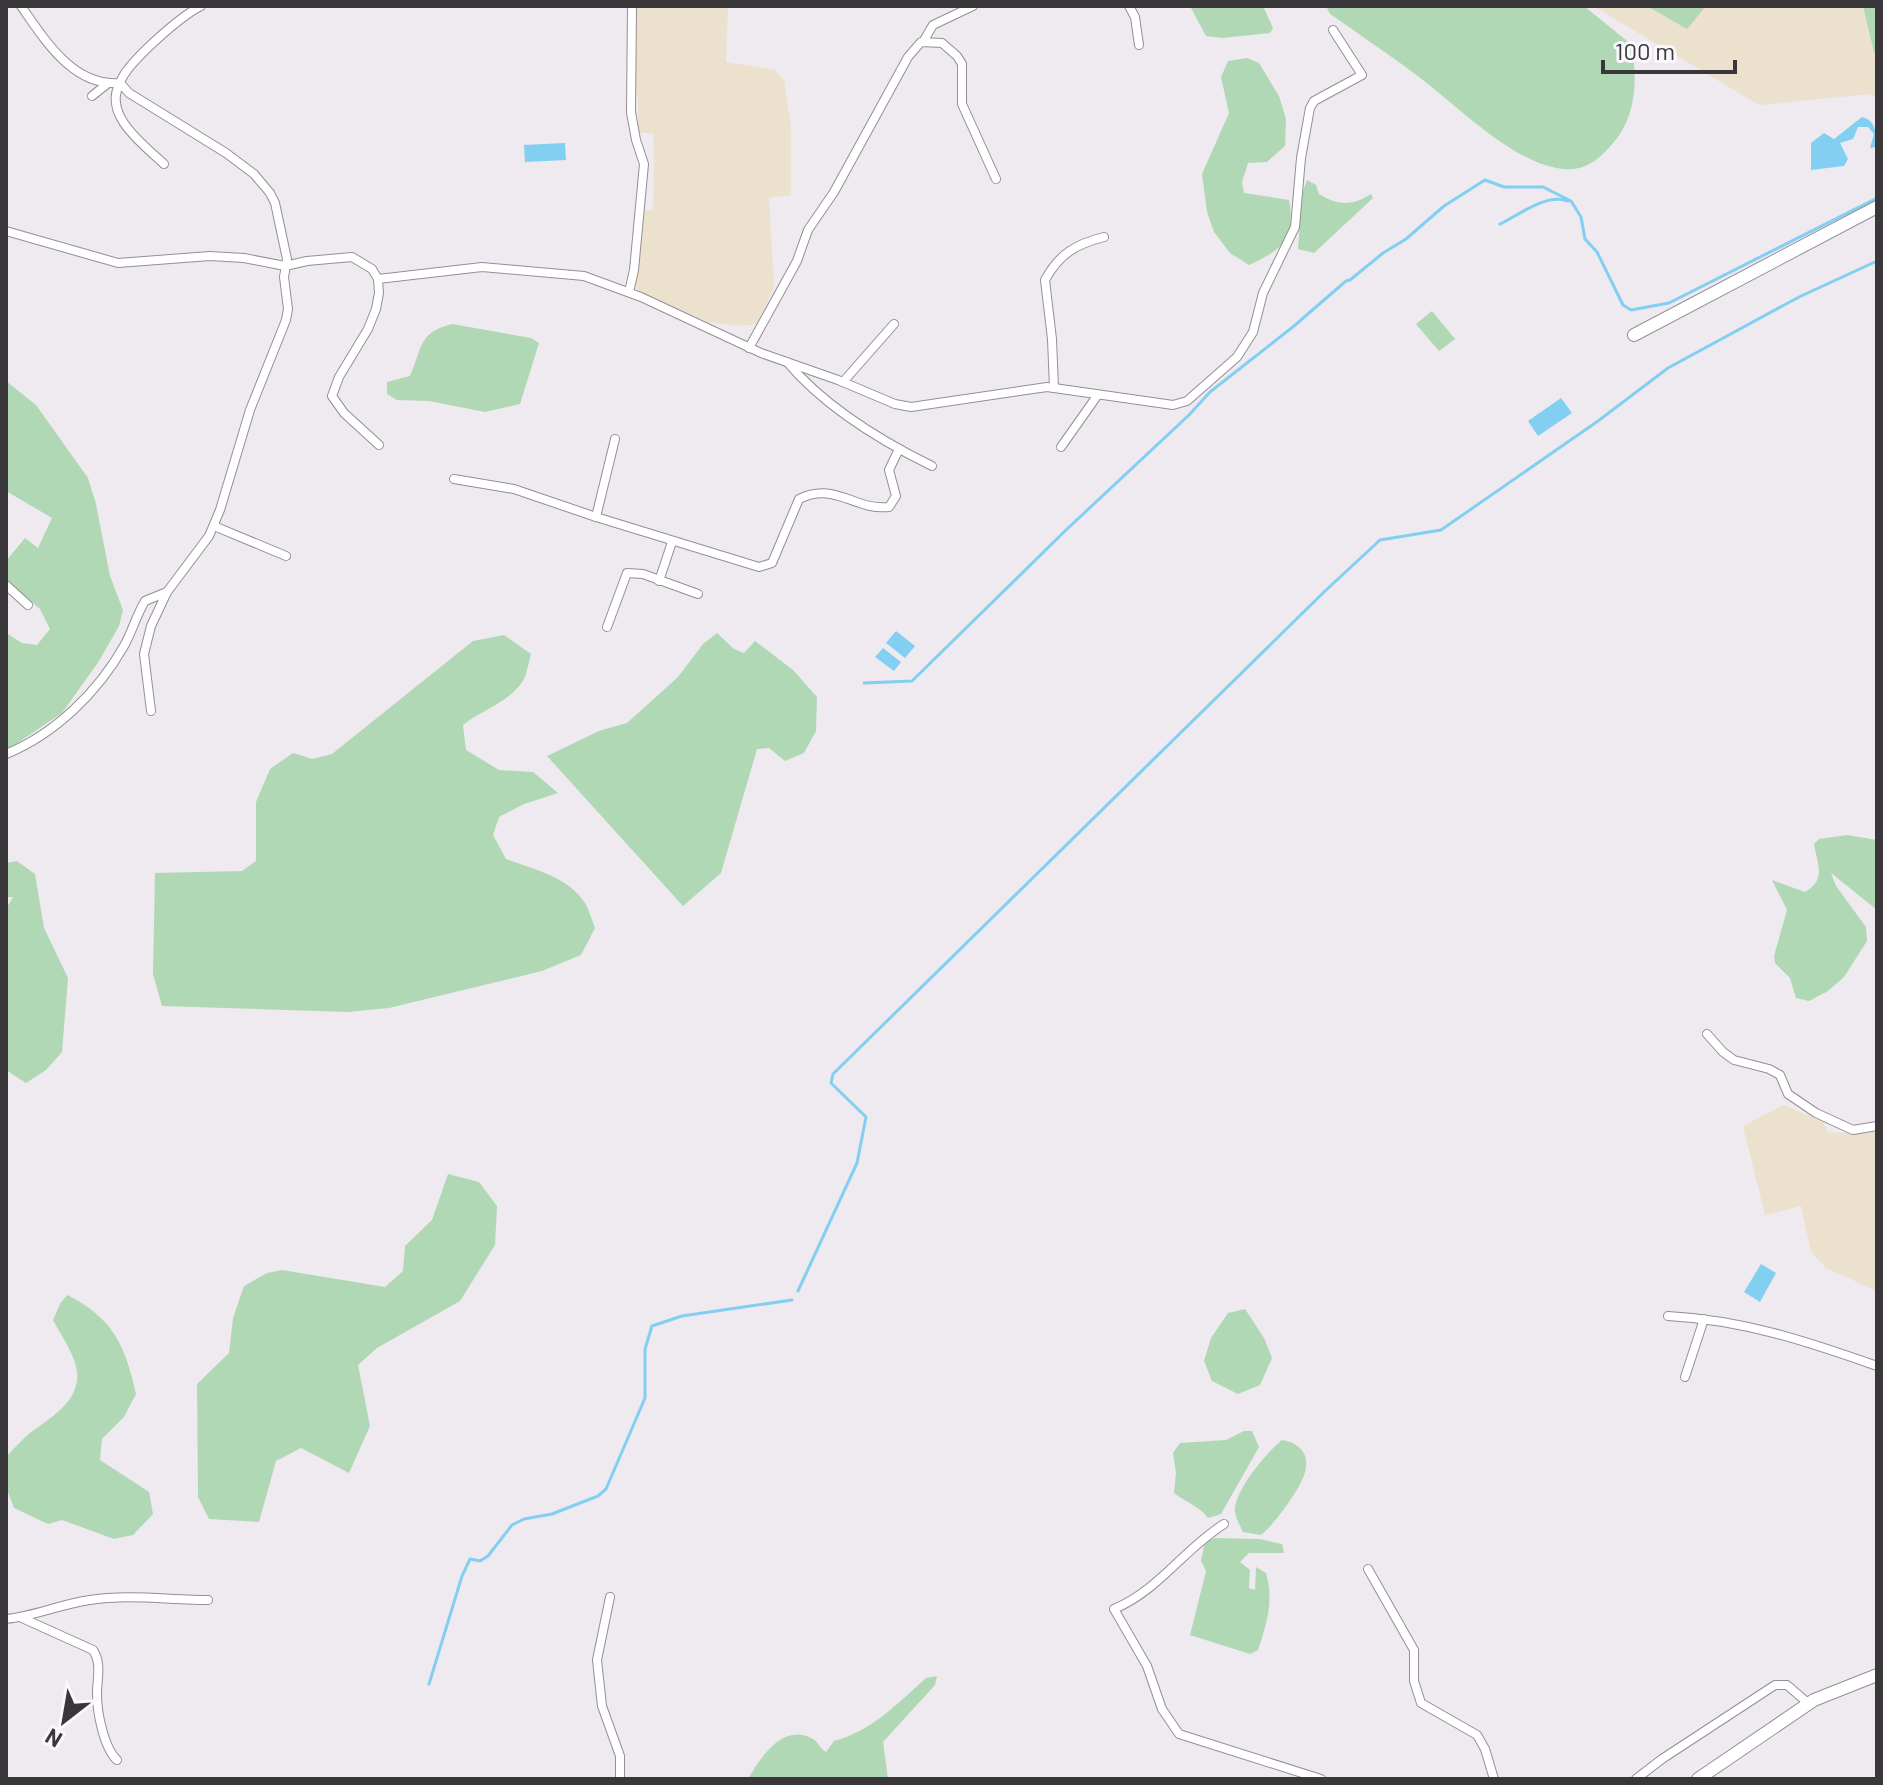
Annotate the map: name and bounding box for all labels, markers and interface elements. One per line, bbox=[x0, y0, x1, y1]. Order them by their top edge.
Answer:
scale bar bbox=[1603, 24, 1735, 74]
text: 100 m bbox=[1615, 36, 1675, 65]
north arrow bbox=[24, 1681, 104, 1761]
text: N bbox=[40, 1724, 66, 1754]

